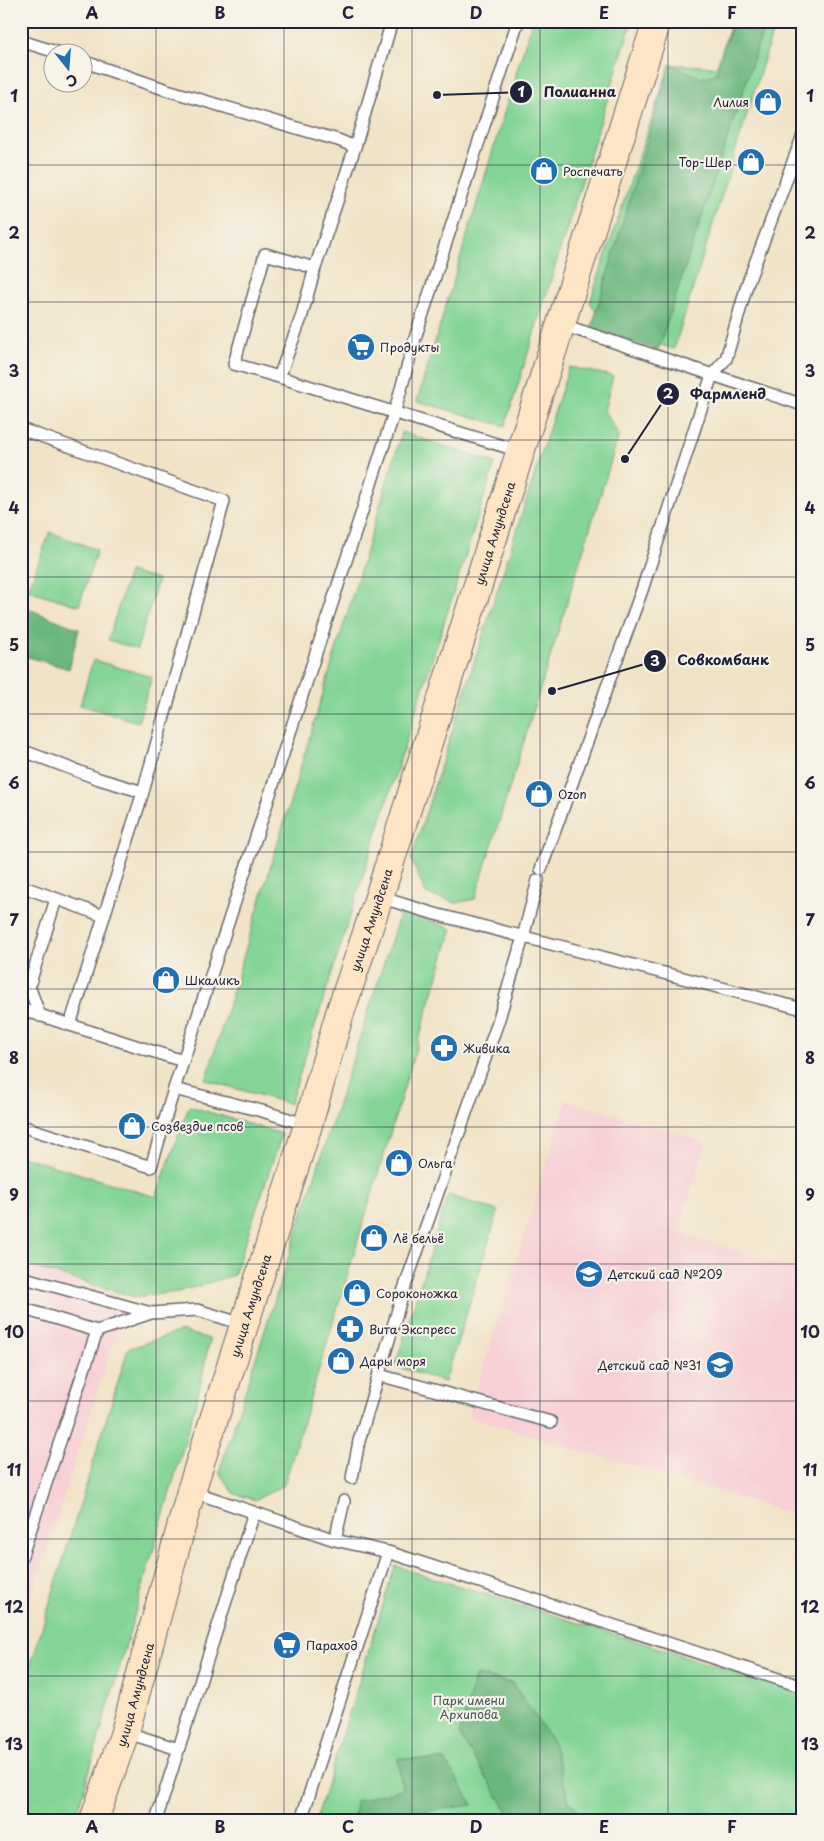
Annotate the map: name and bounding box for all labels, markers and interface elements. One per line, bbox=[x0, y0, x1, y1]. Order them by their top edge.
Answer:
text: A bbox=[86, 0, 99, 24]
text: B bbox=[215, 0, 226, 24]
text: C bbox=[342, 0, 354, 24]
text: D bbox=[470, 0, 482, 24]
text: E bbox=[599, 0, 609, 24]
text: F bbox=[727, 0, 737, 24]
north arrow bbox=[42, 42, 92, 92]
text: С bbox=[64, 69, 80, 92]
callout: Полианна bbox=[508, 78, 626, 107]
text: 1 bbox=[517, 79, 525, 102]
text: Полианна bbox=[544, 81, 617, 102]
text: 1 bbox=[10, 83, 18, 107]
text: 1 bbox=[806, 83, 814, 107]
shop icon: Лилия bbox=[753, 87, 783, 117]
place label: Лилия bbox=[713, 93, 749, 111]
shop icon: Тор-Шер bbox=[736, 147, 766, 177]
place label: Тор-Шер bbox=[679, 153, 732, 171]
shop icon: Роспечать bbox=[529, 156, 559, 186]
place label: Роспечать bbox=[563, 162, 623, 180]
text: 2 bbox=[8, 220, 20, 244]
text: 2 bbox=[804, 220, 816, 244]
supermarket icon: Продукты bbox=[346, 332, 376, 362]
place label: Продукты bbox=[380, 338, 439, 356]
text: 3 bbox=[9, 358, 19, 382]
text: 3 bbox=[805, 358, 815, 382]
callout: Фармленд bbox=[655, 379, 776, 408]
text: 2 bbox=[663, 381, 674, 404]
text: Фармленд bbox=[690, 383, 767, 404]
street label: улица Амундсена bbox=[470, 479, 519, 587]
text: 4 bbox=[9, 495, 20, 519]
text: 4 bbox=[805, 495, 816, 519]
text: 5 bbox=[9, 632, 19, 656]
text: 5 bbox=[805, 632, 815, 656]
callout: Совкомбанк bbox=[642, 646, 779, 675]
text: 3 bbox=[650, 648, 660, 671]
text: Совкомбанк bbox=[677, 649, 769, 670]
text: 6 bbox=[8, 770, 20, 794]
text: 6 bbox=[804, 770, 816, 794]
shop icon: Ozon bbox=[524, 779, 554, 809]
place label: Ozon bbox=[558, 785, 587, 803]
street label: улица Амундсена bbox=[346, 866, 397, 974]
text: 7 bbox=[9, 907, 19, 931]
text: 7 bbox=[805, 907, 815, 931]
shop icon: Шкаликъ bbox=[151, 965, 181, 995]
place label: Шкаликъ bbox=[185, 971, 240, 989]
pharmacy icon: Живика bbox=[429, 1033, 459, 1063]
place label: Живика bbox=[463, 1039, 511, 1057]
text: 8 bbox=[9, 1045, 19, 1069]
text: 8 bbox=[805, 1045, 815, 1069]
shop icon: Созвездие псов bbox=[117, 1111, 147, 1141]
place label: Созвездие псов bbox=[151, 1117, 244, 1135]
shop icon: Ольга bbox=[384, 1148, 414, 1178]
place label: Ольга bbox=[418, 1154, 453, 1172]
text: 9 bbox=[9, 1182, 19, 1206]
text: 9 bbox=[805, 1182, 815, 1206]
shop icon: Лё бельё bbox=[359, 1223, 389, 1253]
place label: Лё бельё bbox=[393, 1229, 444, 1247]
street label: улица Амундсена bbox=[225, 1251, 275, 1359]
school or university icon: Детский сад №209 bbox=[574, 1259, 604, 1289]
place label: Детский сад №209 bbox=[607, 1265, 722, 1283]
shop icon: Сороконожка bbox=[342, 1278, 372, 1308]
place label: Сороконожка bbox=[376, 1284, 458, 1302]
pharmacy icon: Вита Экспресс bbox=[335, 1314, 365, 1344]
text: 10 bbox=[4, 1319, 24, 1343]
text: 10 bbox=[800, 1319, 820, 1343]
place label: Вита Экспресс bbox=[369, 1320, 456, 1338]
shop icon: Дары моря bbox=[326, 1346, 356, 1376]
school or university icon: Детский сад №31 bbox=[705, 1350, 735, 1380]
place label: Дары моря bbox=[359, 1352, 426, 1370]
place label: Детский сад №31 bbox=[597, 1356, 701, 1374]
text: 11 bbox=[7, 1457, 21, 1481]
text: 11 bbox=[803, 1457, 817, 1481]
text: 12 bbox=[5, 1594, 23, 1618]
text: 12 bbox=[801, 1594, 819, 1618]
supermarket icon: Параход bbox=[272, 1630, 302, 1660]
place label: Параход bbox=[306, 1636, 358, 1654]
street label: улица Амундсена bbox=[112, 1640, 158, 1749]
park label: Парк имени Архипова bbox=[433, 1691, 505, 1723]
text: 13 bbox=[5, 1731, 23, 1755]
text: 13 bbox=[801, 1731, 819, 1755]
text: A bbox=[86, 1814, 99, 1838]
text: B bbox=[215, 1814, 226, 1838]
text: C bbox=[342, 1814, 354, 1838]
text: D bbox=[470, 1814, 482, 1838]
text: E bbox=[599, 1814, 609, 1838]
text: F bbox=[727, 1814, 737, 1838]

